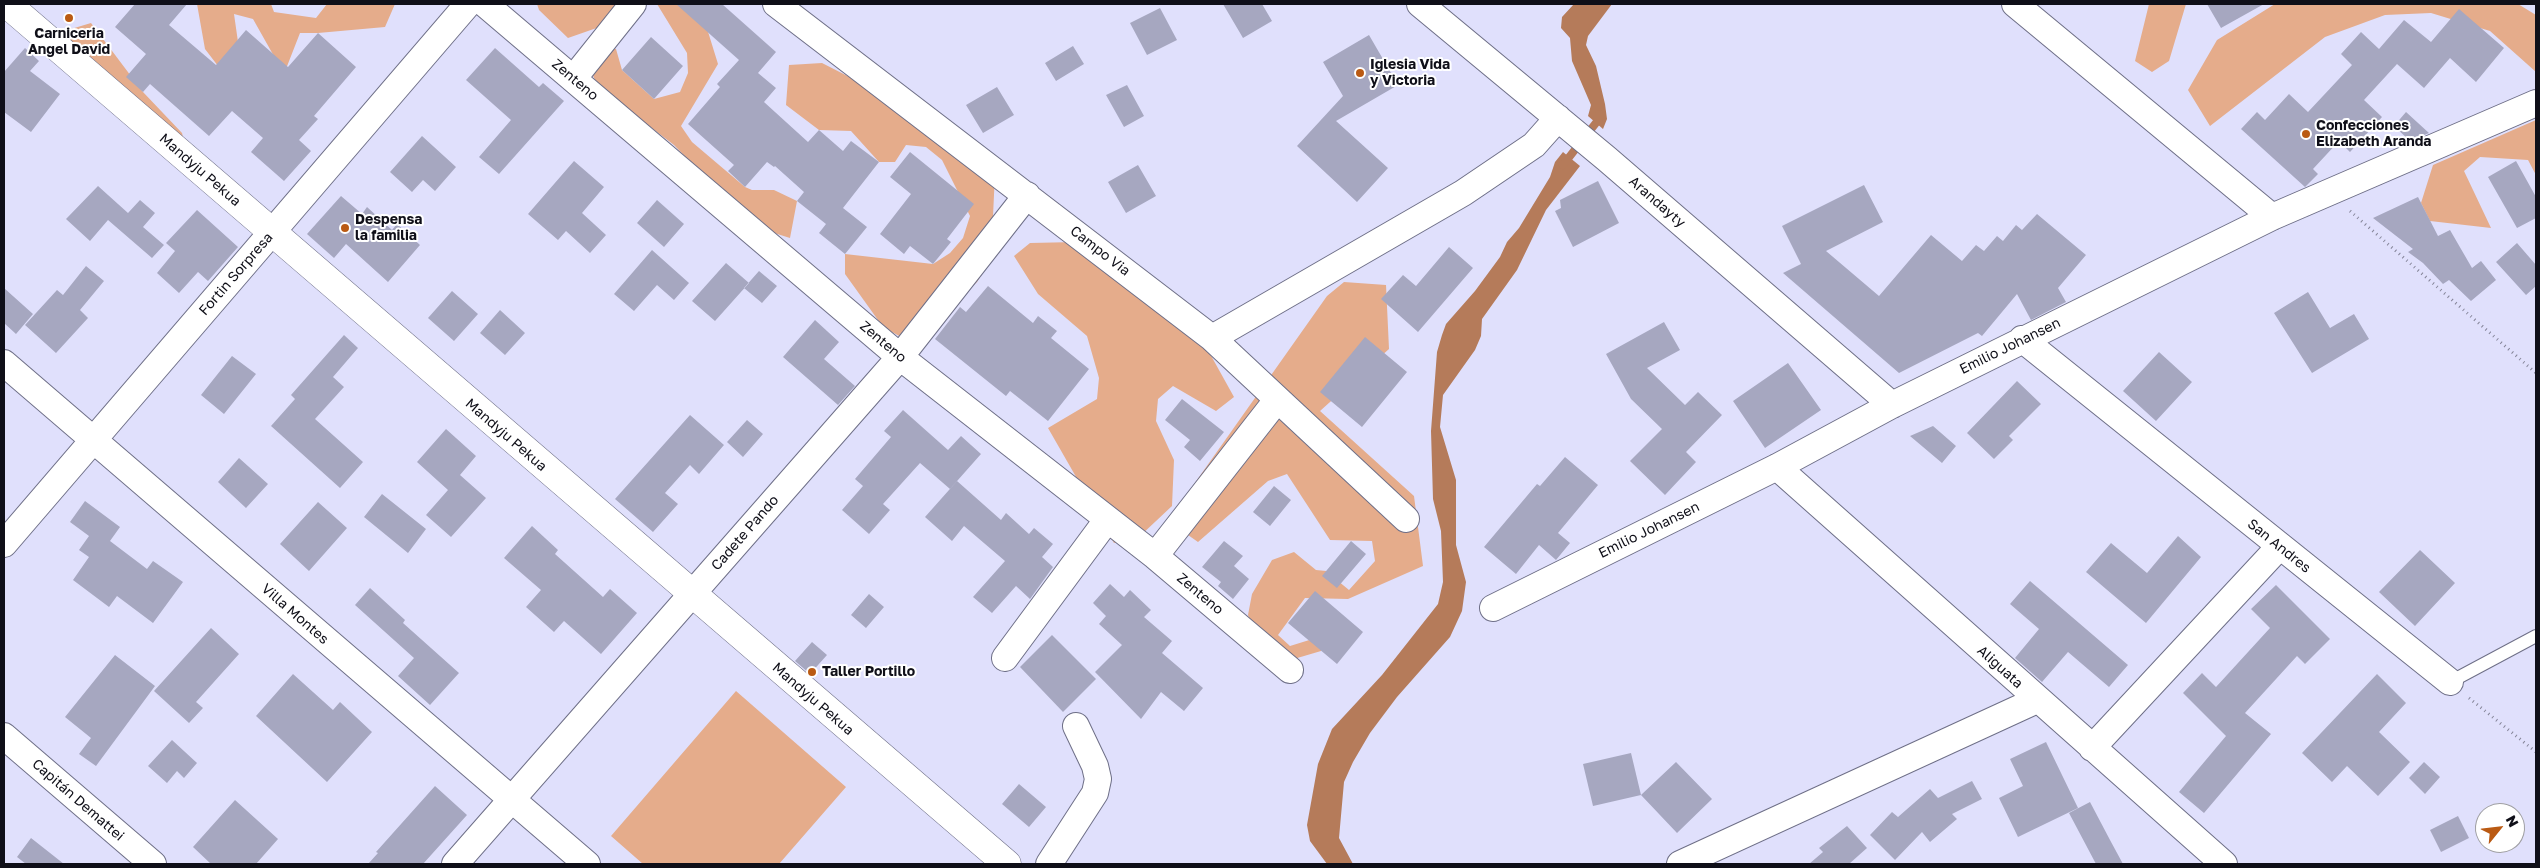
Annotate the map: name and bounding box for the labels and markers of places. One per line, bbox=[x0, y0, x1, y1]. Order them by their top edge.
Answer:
marker: Carniceria Angel David bbox=[63, 12, 75, 24]
place label: Carniceria Angel David bbox=[28, 26, 110, 58]
place label: Iglesia Vida y Victoria bbox=[1370, 57, 1450, 90]
marker: Iglesia Vida y Victoria bbox=[1354, 67, 1366, 79]
place label: Confecciones Elizabeth Aranda bbox=[2316, 118, 2431, 150]
marker: Confecciones Elizabeth Aranda bbox=[2300, 128, 2312, 140]
place label: Despensa la familia bbox=[355, 212, 422, 244]
marker: Despensa la familia bbox=[339, 222, 351, 234]
place label: Taller Portillo bbox=[822, 664, 915, 680]
marker: Taller Portillo bbox=[806, 666, 818, 678]

